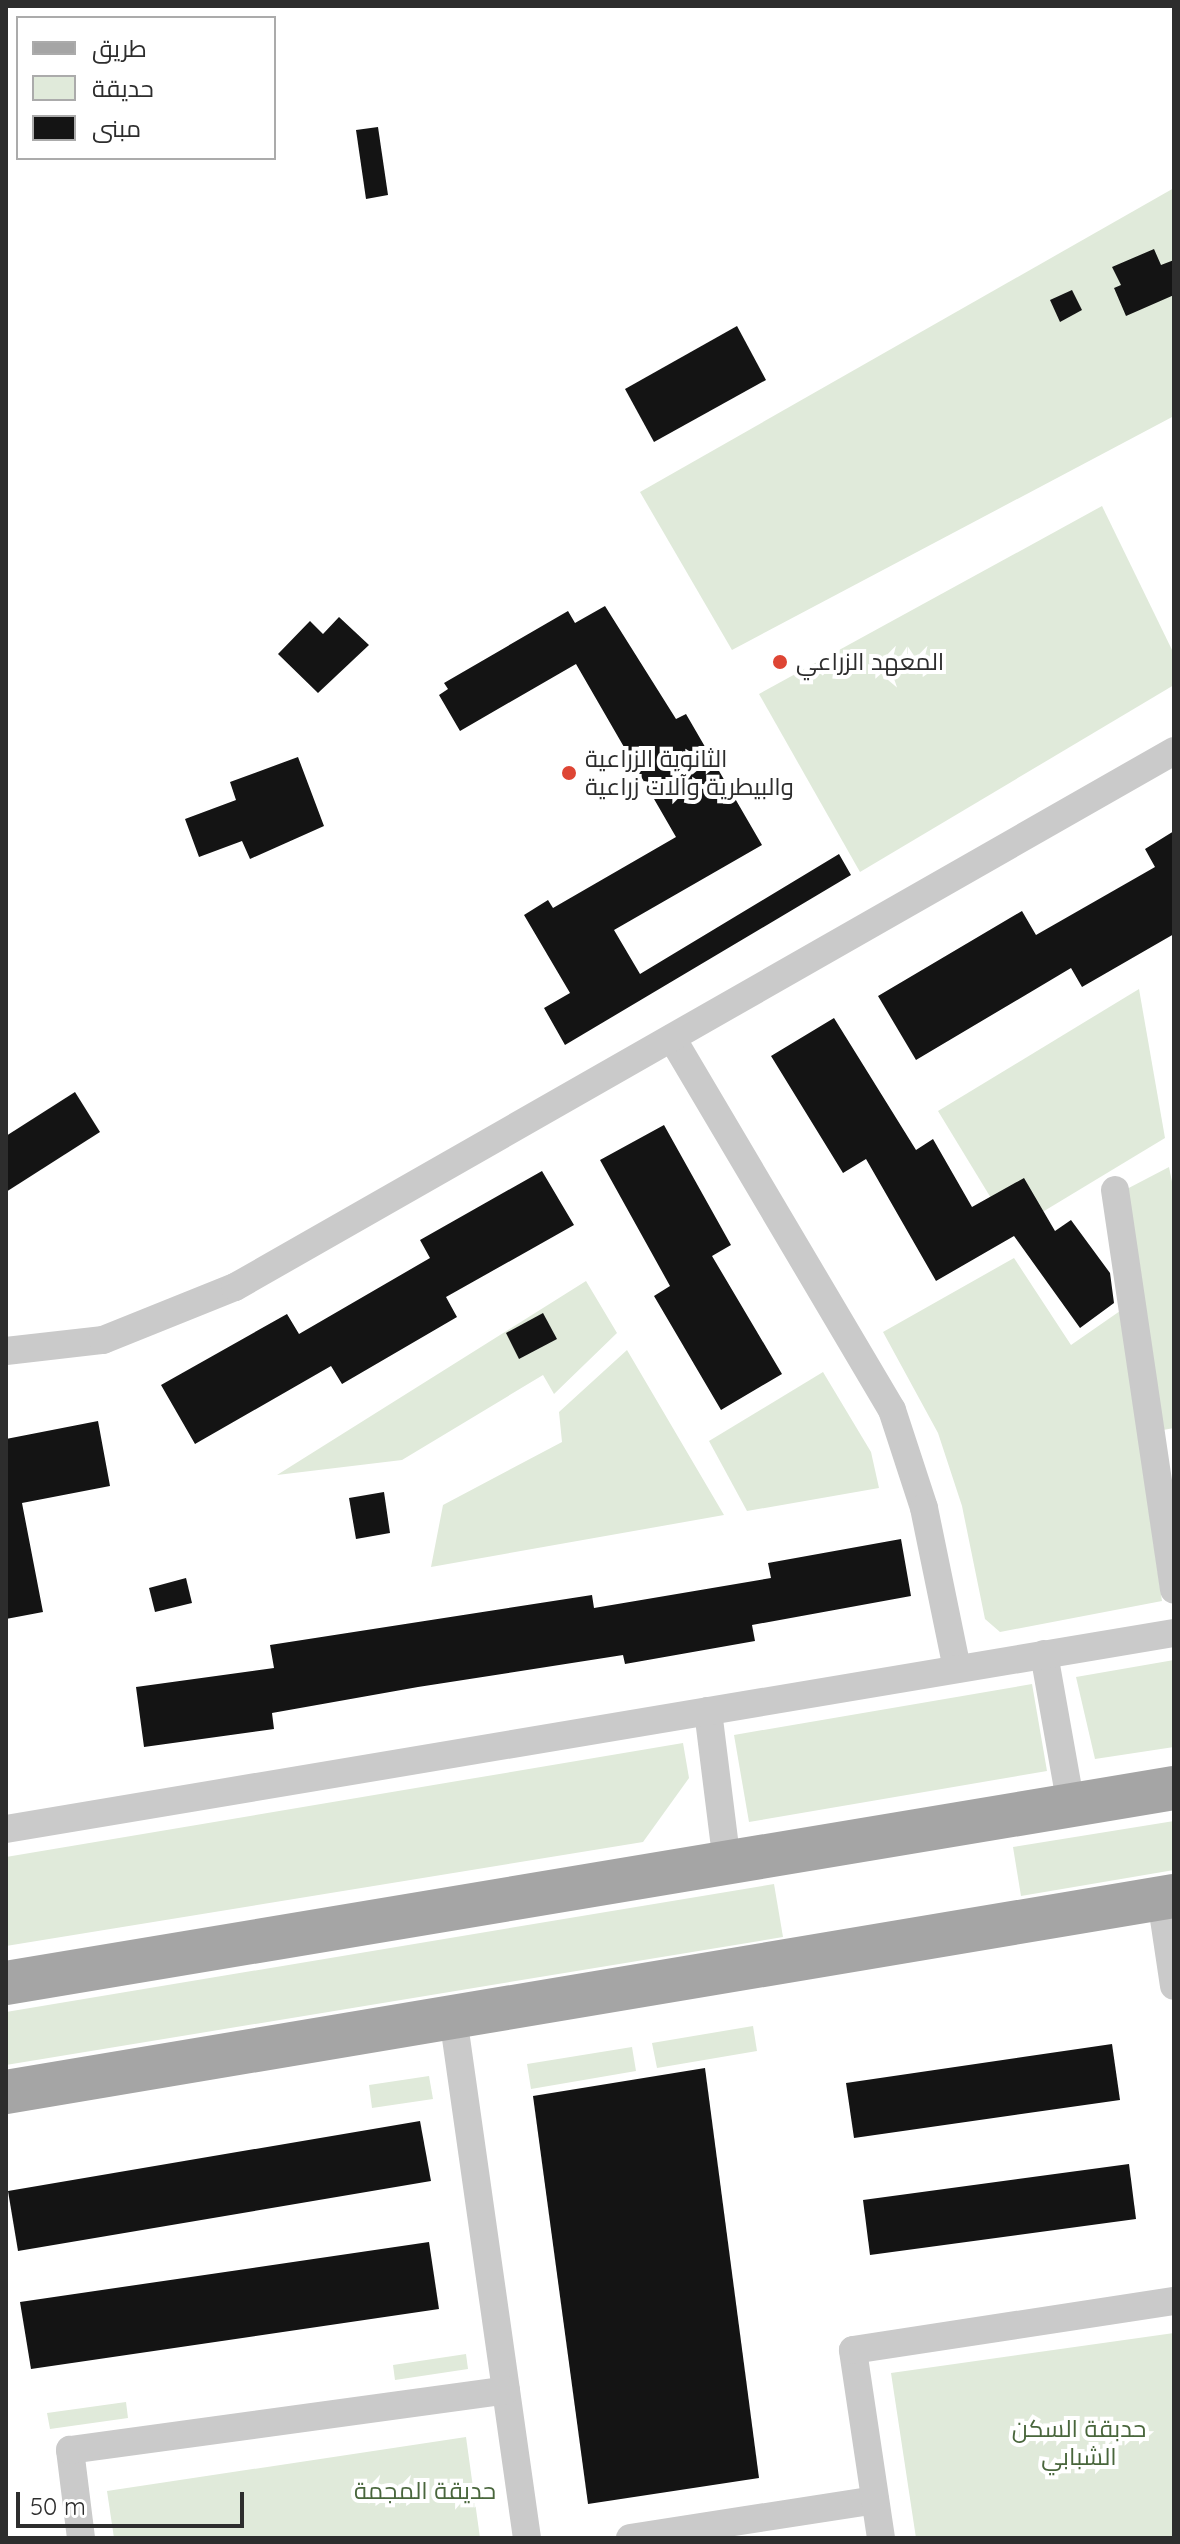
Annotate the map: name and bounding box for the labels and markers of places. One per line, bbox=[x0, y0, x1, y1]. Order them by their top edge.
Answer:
place label: المعهد الزراعي bbox=[796, 648, 944, 676]
marker: المعهد الزراعي bbox=[771, 653, 789, 671]
place label: الثانوية الزراعية والبيطرية وآلات زراعية bbox=[585, 745, 794, 801]
marker: الثانوية الزراعية والبيطرية وآلات زراعية bbox=[560, 764, 578, 782]

